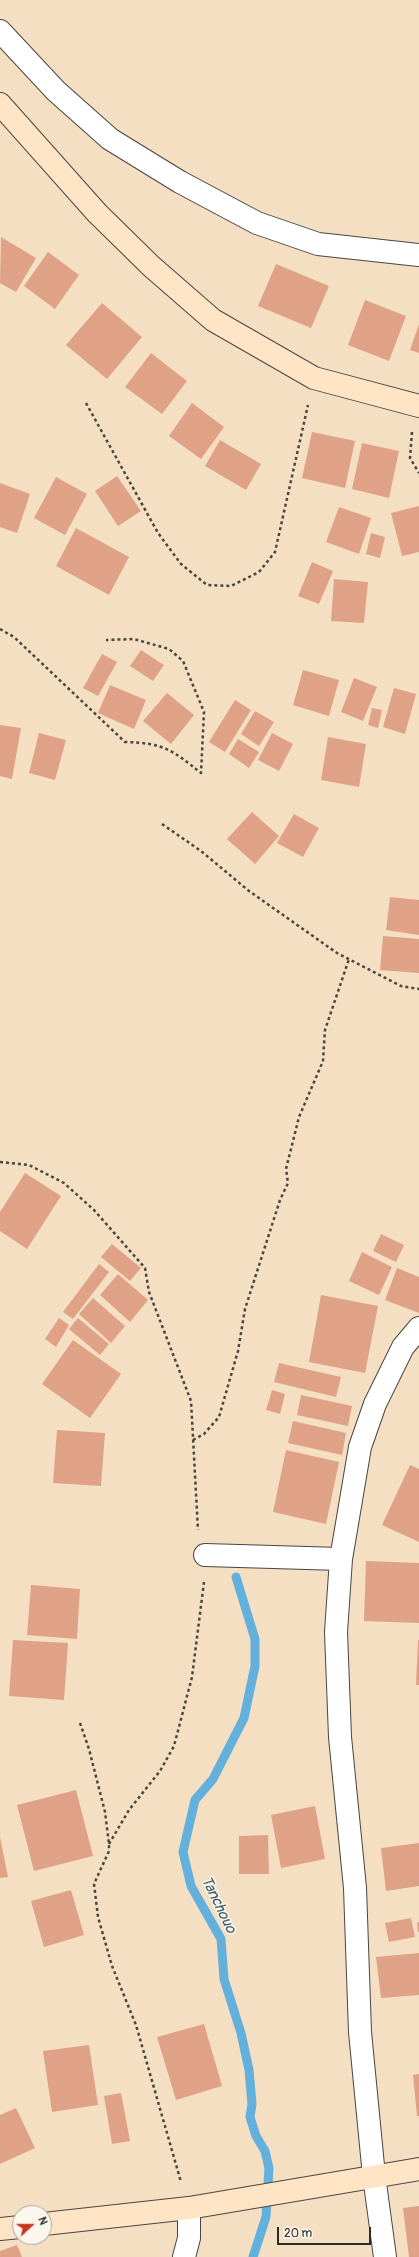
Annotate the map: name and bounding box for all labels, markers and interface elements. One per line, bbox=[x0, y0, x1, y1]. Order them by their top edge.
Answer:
water label: Tanchouo bbox=[197, 1874, 239, 1936]
north arrow bbox=[12, 2205, 52, 2245]
text: N bbox=[35, 2215, 50, 2227]
scale bar bbox=[279, 2219, 373, 2245]
text: 20 m bbox=[284, 2226, 312, 2241]

